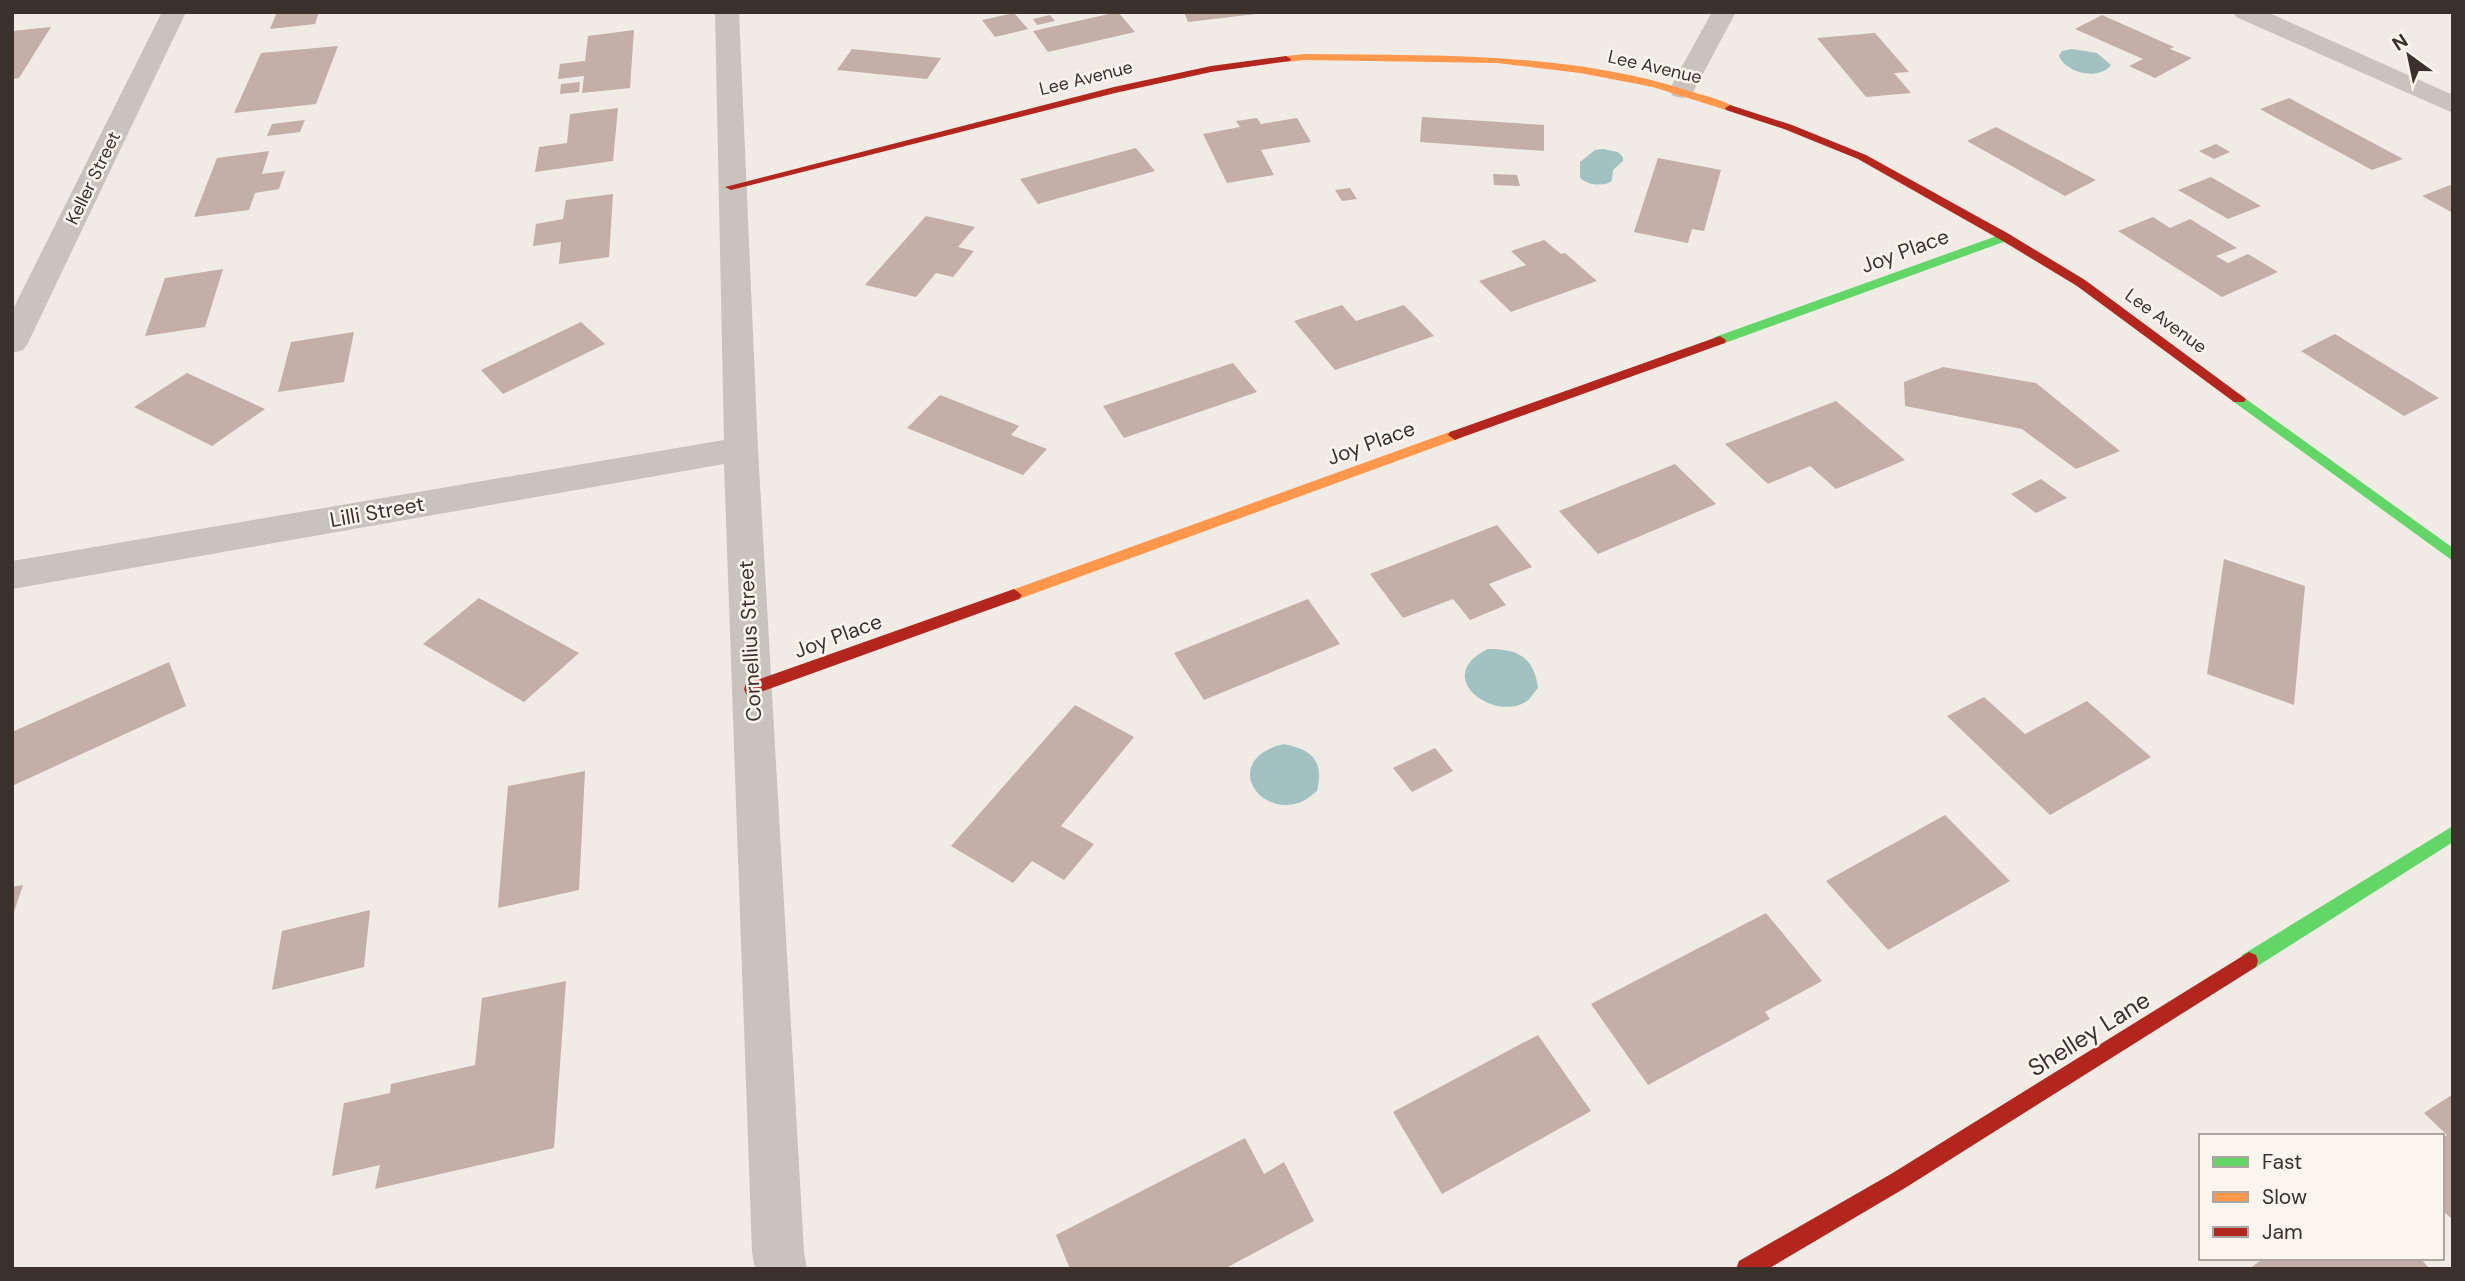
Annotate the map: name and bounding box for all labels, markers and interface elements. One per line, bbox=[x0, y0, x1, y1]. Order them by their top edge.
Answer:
north arrow bbox=[2374, 21, 2444, 91]
text: N bbox=[2387, 28, 2413, 56]
street label: Lee Avenue bbox=[1606, 45, 1704, 89]
street label: Lee Avenue bbox=[1037, 55, 1135, 101]
street label: Keller Street bbox=[60, 127, 126, 229]
street label: Joy Place bbox=[1857, 222, 1953, 280]
street label: Lee Avenue bbox=[2120, 283, 2212, 359]
street label: Joy Place bbox=[1323, 414, 1419, 472]
street label: Lilli Street bbox=[327, 490, 427, 534]
street label: Cornellius Street bbox=[732, 560, 768, 722]
street label: Joy Place bbox=[790, 607, 886, 665]
street label: Shelley Lane bbox=[2022, 984, 2155, 1083]
legend bbox=[2199, 1134, 2444, 1260]
text: Fast bbox=[2262, 1148, 2302, 1176]
text: Slow bbox=[2262, 1183, 2307, 1211]
text: Jam bbox=[2262, 1218, 2303, 1246]

